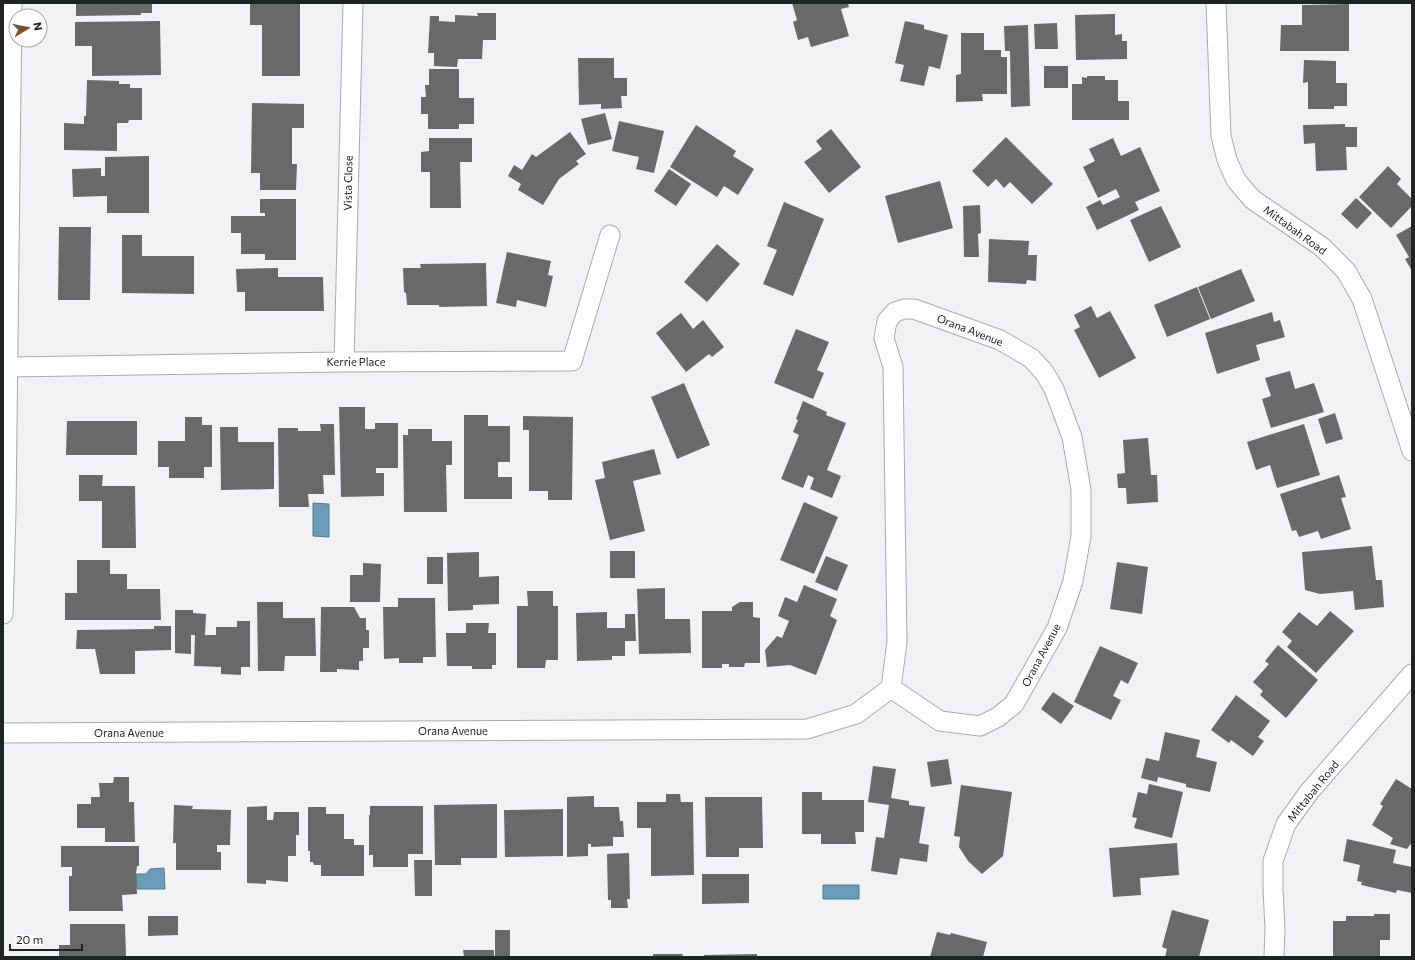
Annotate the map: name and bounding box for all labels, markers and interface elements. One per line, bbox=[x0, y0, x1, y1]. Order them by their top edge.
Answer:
north arrow bbox=[8, 8, 48, 48]
text: N bbox=[31, 21, 45, 31]
street label: Vista Close bbox=[341, 155, 354, 211]
street label: Mittabah Road bbox=[1261, 202, 1329, 257]
street label: Orana Avenue bbox=[935, 311, 1005, 348]
street label: Kerrie Place bbox=[326, 355, 386, 368]
street label: Orana Avenue bbox=[1018, 621, 1063, 689]
street label: Orana Avenue bbox=[418, 724, 488, 737]
street label: Orana Avenue bbox=[94, 726, 164, 739]
street label: Mittabah Road bbox=[1284, 758, 1341, 824]
scale bar bbox=[10, 926, 82, 952]
text: 20 m bbox=[16, 932, 43, 946]

